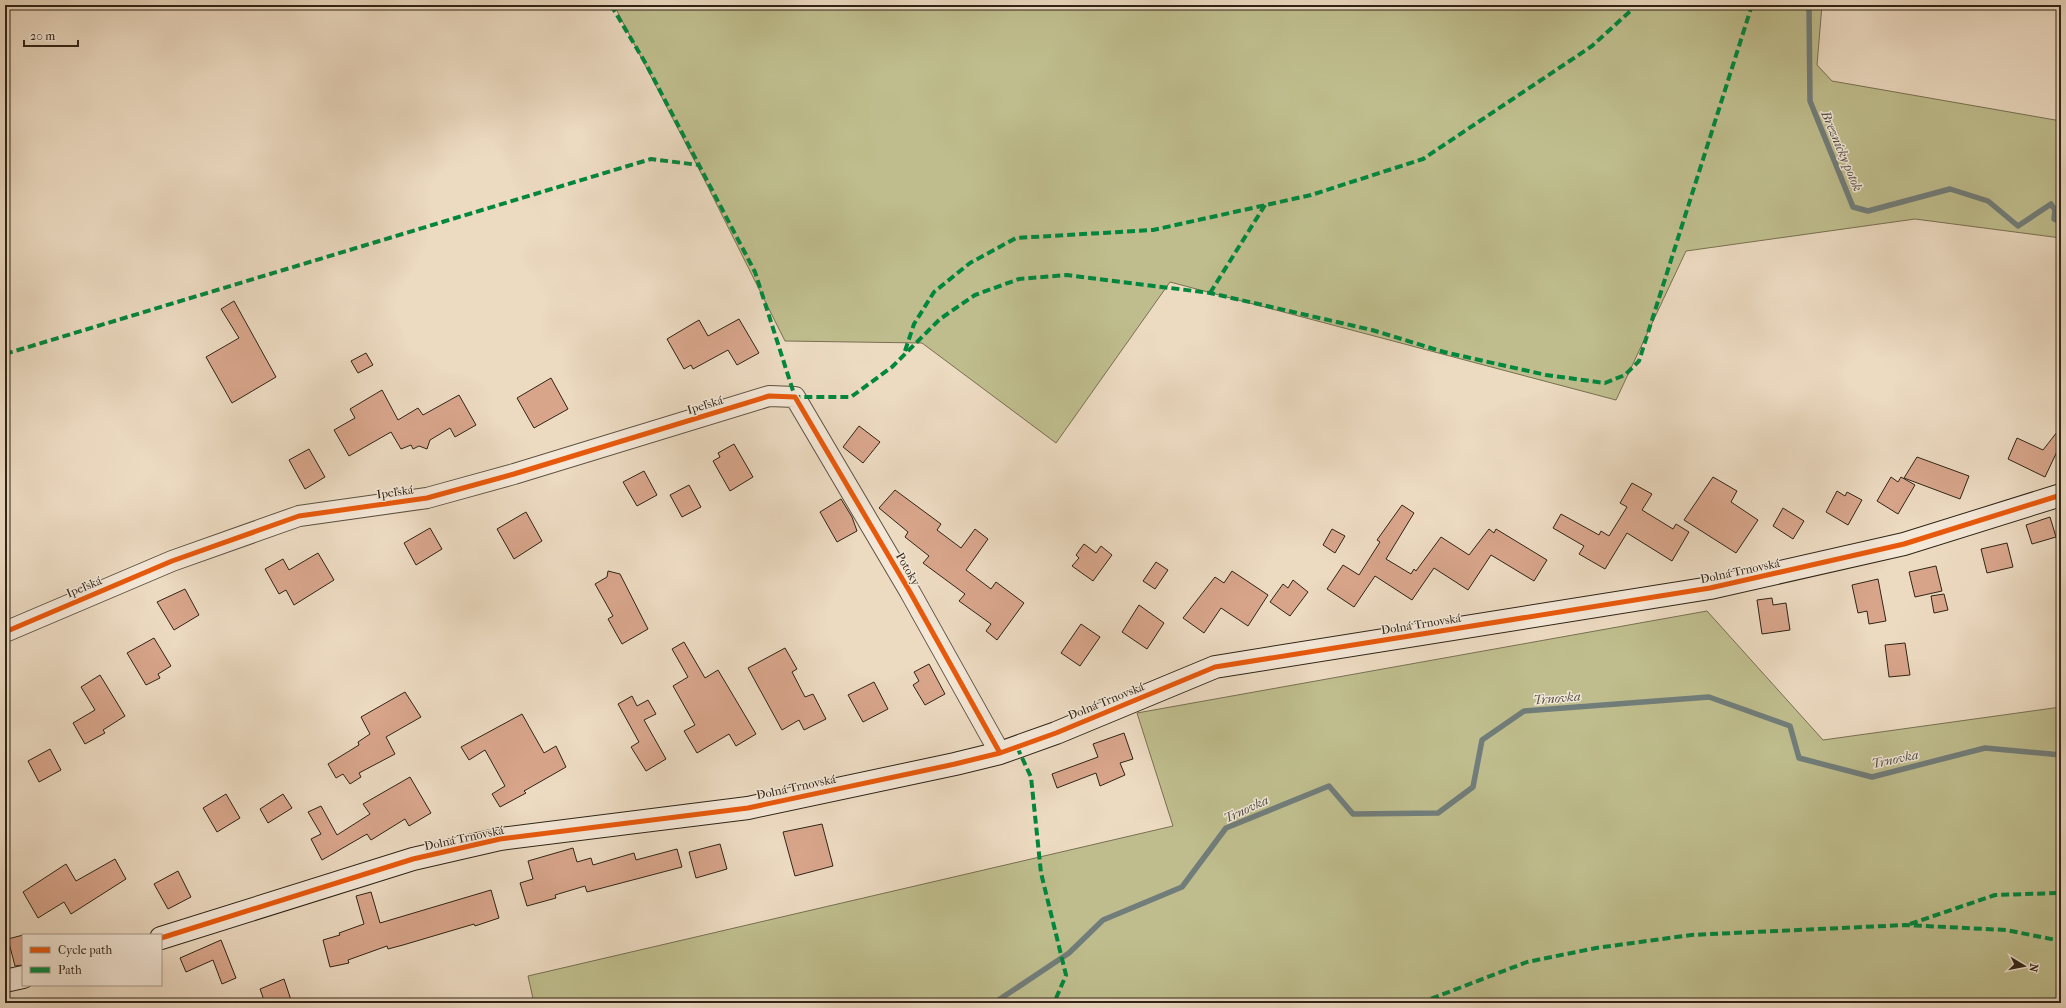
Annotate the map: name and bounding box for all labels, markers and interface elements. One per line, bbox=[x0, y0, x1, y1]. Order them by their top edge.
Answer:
scale bar bbox=[24, 22, 78, 48]
text: 20 m bbox=[30, 29, 55, 43]
water label: Breznícky potok bbox=[1818, 108, 1866, 194]
street label: Ipeľská bbox=[685, 393, 725, 417]
street label: Ipeľská bbox=[376, 482, 415, 501]
street label: Potoky bbox=[893, 550, 923, 589]
street label: Dolná Trnovská bbox=[1699, 556, 1781, 586]
street label: Ipeľská bbox=[64, 573, 104, 601]
street label: Dolná Trnovská bbox=[1380, 611, 1462, 637]
street label: Dolná Trnovská bbox=[1066, 679, 1147, 723]
water label: Trnovka bbox=[1533, 688, 1581, 708]
water label: Trnovka bbox=[1870, 747, 1920, 771]
street label: Dolná Trnovská bbox=[755, 772, 837, 802]
water label: Trnovka bbox=[1221, 792, 1271, 826]
street label: Dolná Trnovská bbox=[423, 823, 505, 853]
legend bbox=[22, 934, 162, 986]
text: Cycle path bbox=[58, 943, 113, 957]
north arrow bbox=[2004, 946, 2044, 986]
text: N bbox=[2026, 962, 2040, 974]
text: Path bbox=[58, 963, 82, 977]

